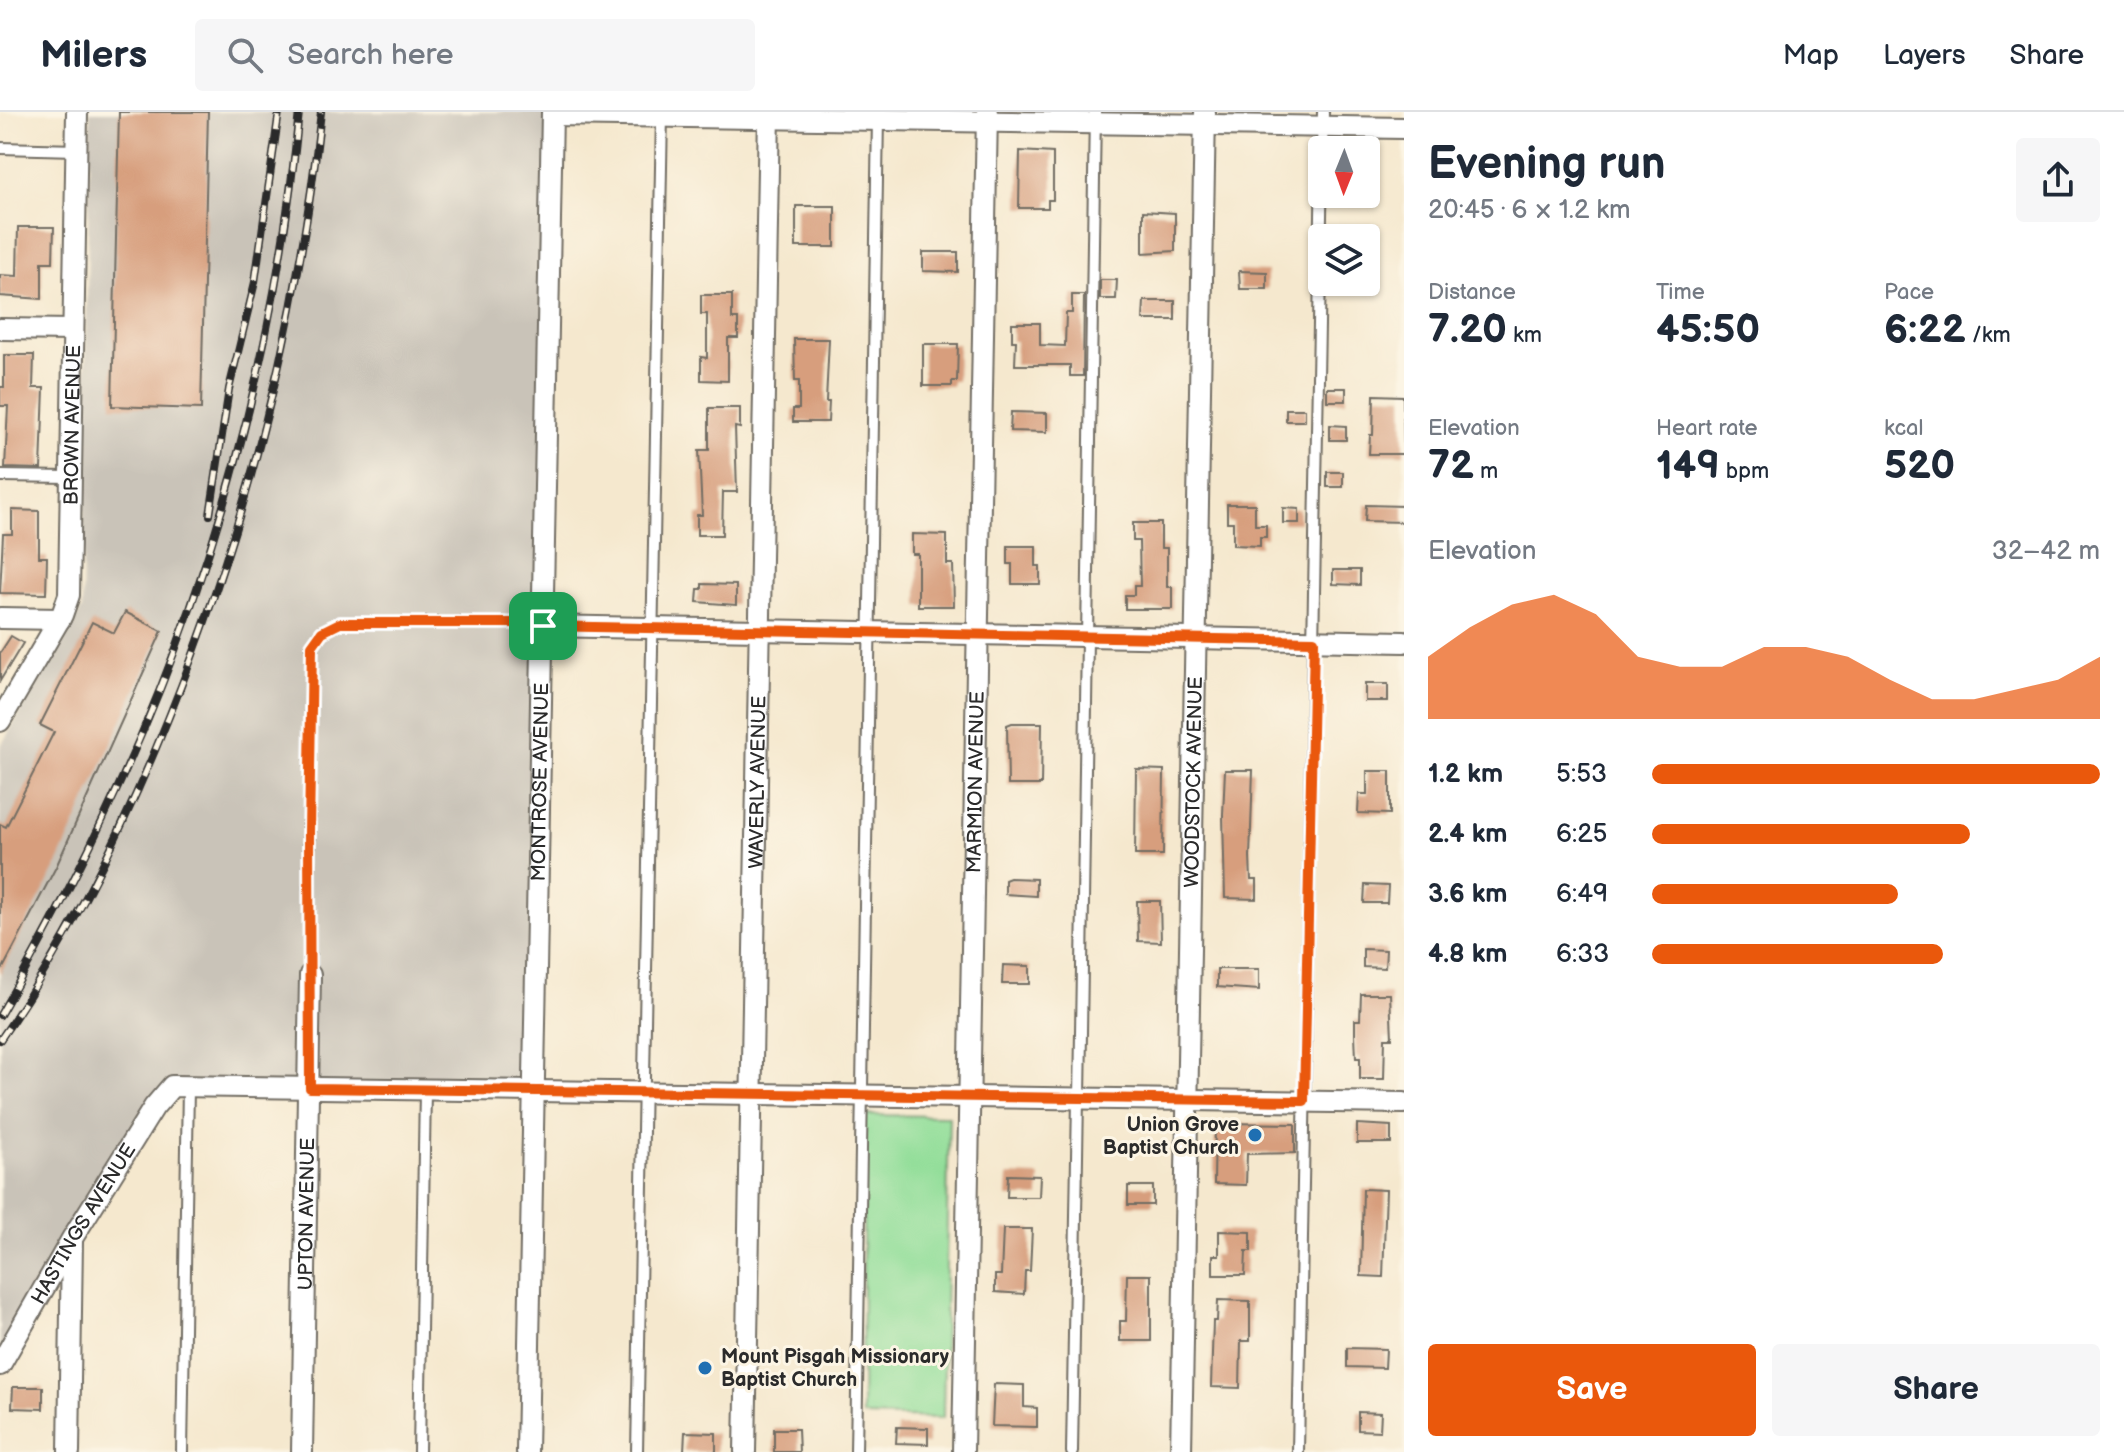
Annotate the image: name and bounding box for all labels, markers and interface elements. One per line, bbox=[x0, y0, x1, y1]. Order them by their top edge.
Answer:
search box bbox=[195, 19, 755, 91]
text: Milers bbox=[40, 33, 147, 78]
icon: search bbox=[223, 33, 267, 77]
text: Search here bbox=[287, 37, 454, 73]
text: Map bbox=[1783, 39, 1839, 72]
text: Layers bbox=[1883, 39, 1966, 72]
text: Share bbox=[2010, 39, 2084, 72]
north arrow bbox=[1308, 136, 1380, 208]
map controls bbox=[1308, 136, 1380, 296]
text: Evening run bbox=[1428, 138, 1665, 191]
button: share bbox=[2016, 138, 2100, 222]
text: 20:45 · 6 × 1.2 km bbox=[1428, 195, 1631, 226]
button: layers bbox=[1308, 224, 1380, 296]
text: Distance bbox=[1428, 279, 1516, 306]
text: Time bbox=[1656, 279, 1705, 306]
text: Pace bbox=[1884, 279, 1934, 306]
text: 7.20 bbox=[1428, 306, 1507, 354]
text: 45:50 bbox=[1656, 306, 1760, 354]
text: 6:22 bbox=[1884, 306, 1966, 354]
text: km bbox=[1507, 322, 1542, 349]
text: /km bbox=[1966, 322, 2011, 349]
street label: BROWN AVENUE bbox=[59, 345, 86, 505]
text: Elevation bbox=[1428, 415, 1520, 442]
text: Heart rate bbox=[1656, 415, 1758, 442]
text: kcal bbox=[1884, 415, 1923, 442]
text: 72 bbox=[1428, 442, 1474, 490]
text: 149 bbox=[1656, 442, 1720, 490]
text: 520 bbox=[1884, 442, 1955, 490]
text: m bbox=[1474, 458, 1498, 485]
text: bpm bbox=[1720, 458, 1769, 485]
text: Elevation bbox=[1428, 536, 1536, 567]
text: 32–42 m bbox=[1992, 536, 2100, 567]
pin bbox=[509, 592, 577, 660]
icon: arrive bbox=[521, 604, 565, 648]
street label: WOODSTOCK AVENUE bbox=[1180, 676, 1208, 888]
street label: MONTROSE AVENUE bbox=[527, 683, 554, 882]
street label: MARMION AVENUE bbox=[962, 691, 990, 873]
street label: WAVERLY AVENUE bbox=[744, 696, 772, 869]
text: 1.2 km bbox=[1428, 759, 1503, 790]
text: 5:53 bbox=[1556, 759, 1607, 790]
text: 2.4 km bbox=[1428, 819, 1507, 850]
text: 6:25 bbox=[1556, 819, 1607, 850]
text: 3.6 km bbox=[1428, 879, 1507, 910]
text: 6:49 bbox=[1556, 879, 1608, 910]
text: 4.8 km bbox=[1428, 939, 1507, 970]
text: 6:33 bbox=[1556, 939, 1609, 970]
place label: Union Grove Baptist Church bbox=[1103, 1113, 1239, 1160]
marker: Union Grove Baptist Church bbox=[1246, 1126, 1264, 1144]
street label: UPTON AVENUE bbox=[294, 1138, 320, 1291]
street label: HASTINGS AVENUE bbox=[26, 1139, 141, 1309]
button: Save bbox=[1428, 1344, 1756, 1436]
button: Share bbox=[1772, 1344, 2100, 1436]
place label: Mount Pisgah Missionary Baptist Church bbox=[721, 1345, 950, 1392]
marker: Mount Pisgah Missionary Baptist Church bbox=[696, 1359, 714, 1377]

